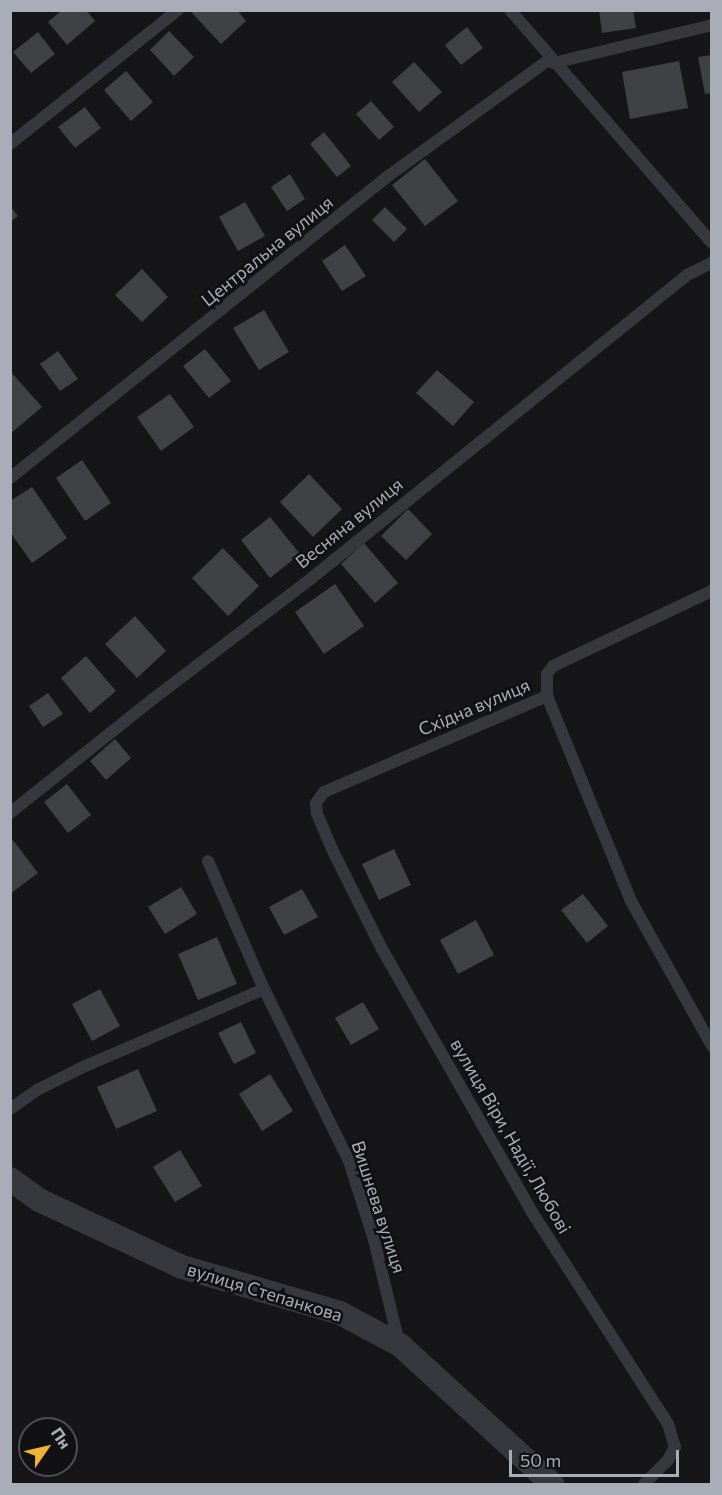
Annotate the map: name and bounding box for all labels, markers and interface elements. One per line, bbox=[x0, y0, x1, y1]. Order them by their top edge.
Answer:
street label: Центральна вулиця bbox=[197, 191, 337, 311]
street label: Весняна вулиця bbox=[291, 473, 407, 573]
street label: Східна вулиця bbox=[415, 674, 533, 740]
street label: вулиця Віри, Надії, Любові bbox=[446, 1035, 576, 1237]
street label: Вишнева вулиця bbox=[347, 1138, 411, 1276]
street label: вулиця Степанкова bbox=[185, 1258, 345, 1326]
north arrow bbox=[18, 1417, 78, 1477]
text: Пн bbox=[48, 1424, 75, 1452]
scale bar bbox=[512, 1438, 682, 1476]
text: 50 m bbox=[520, 1449, 561, 1471]

